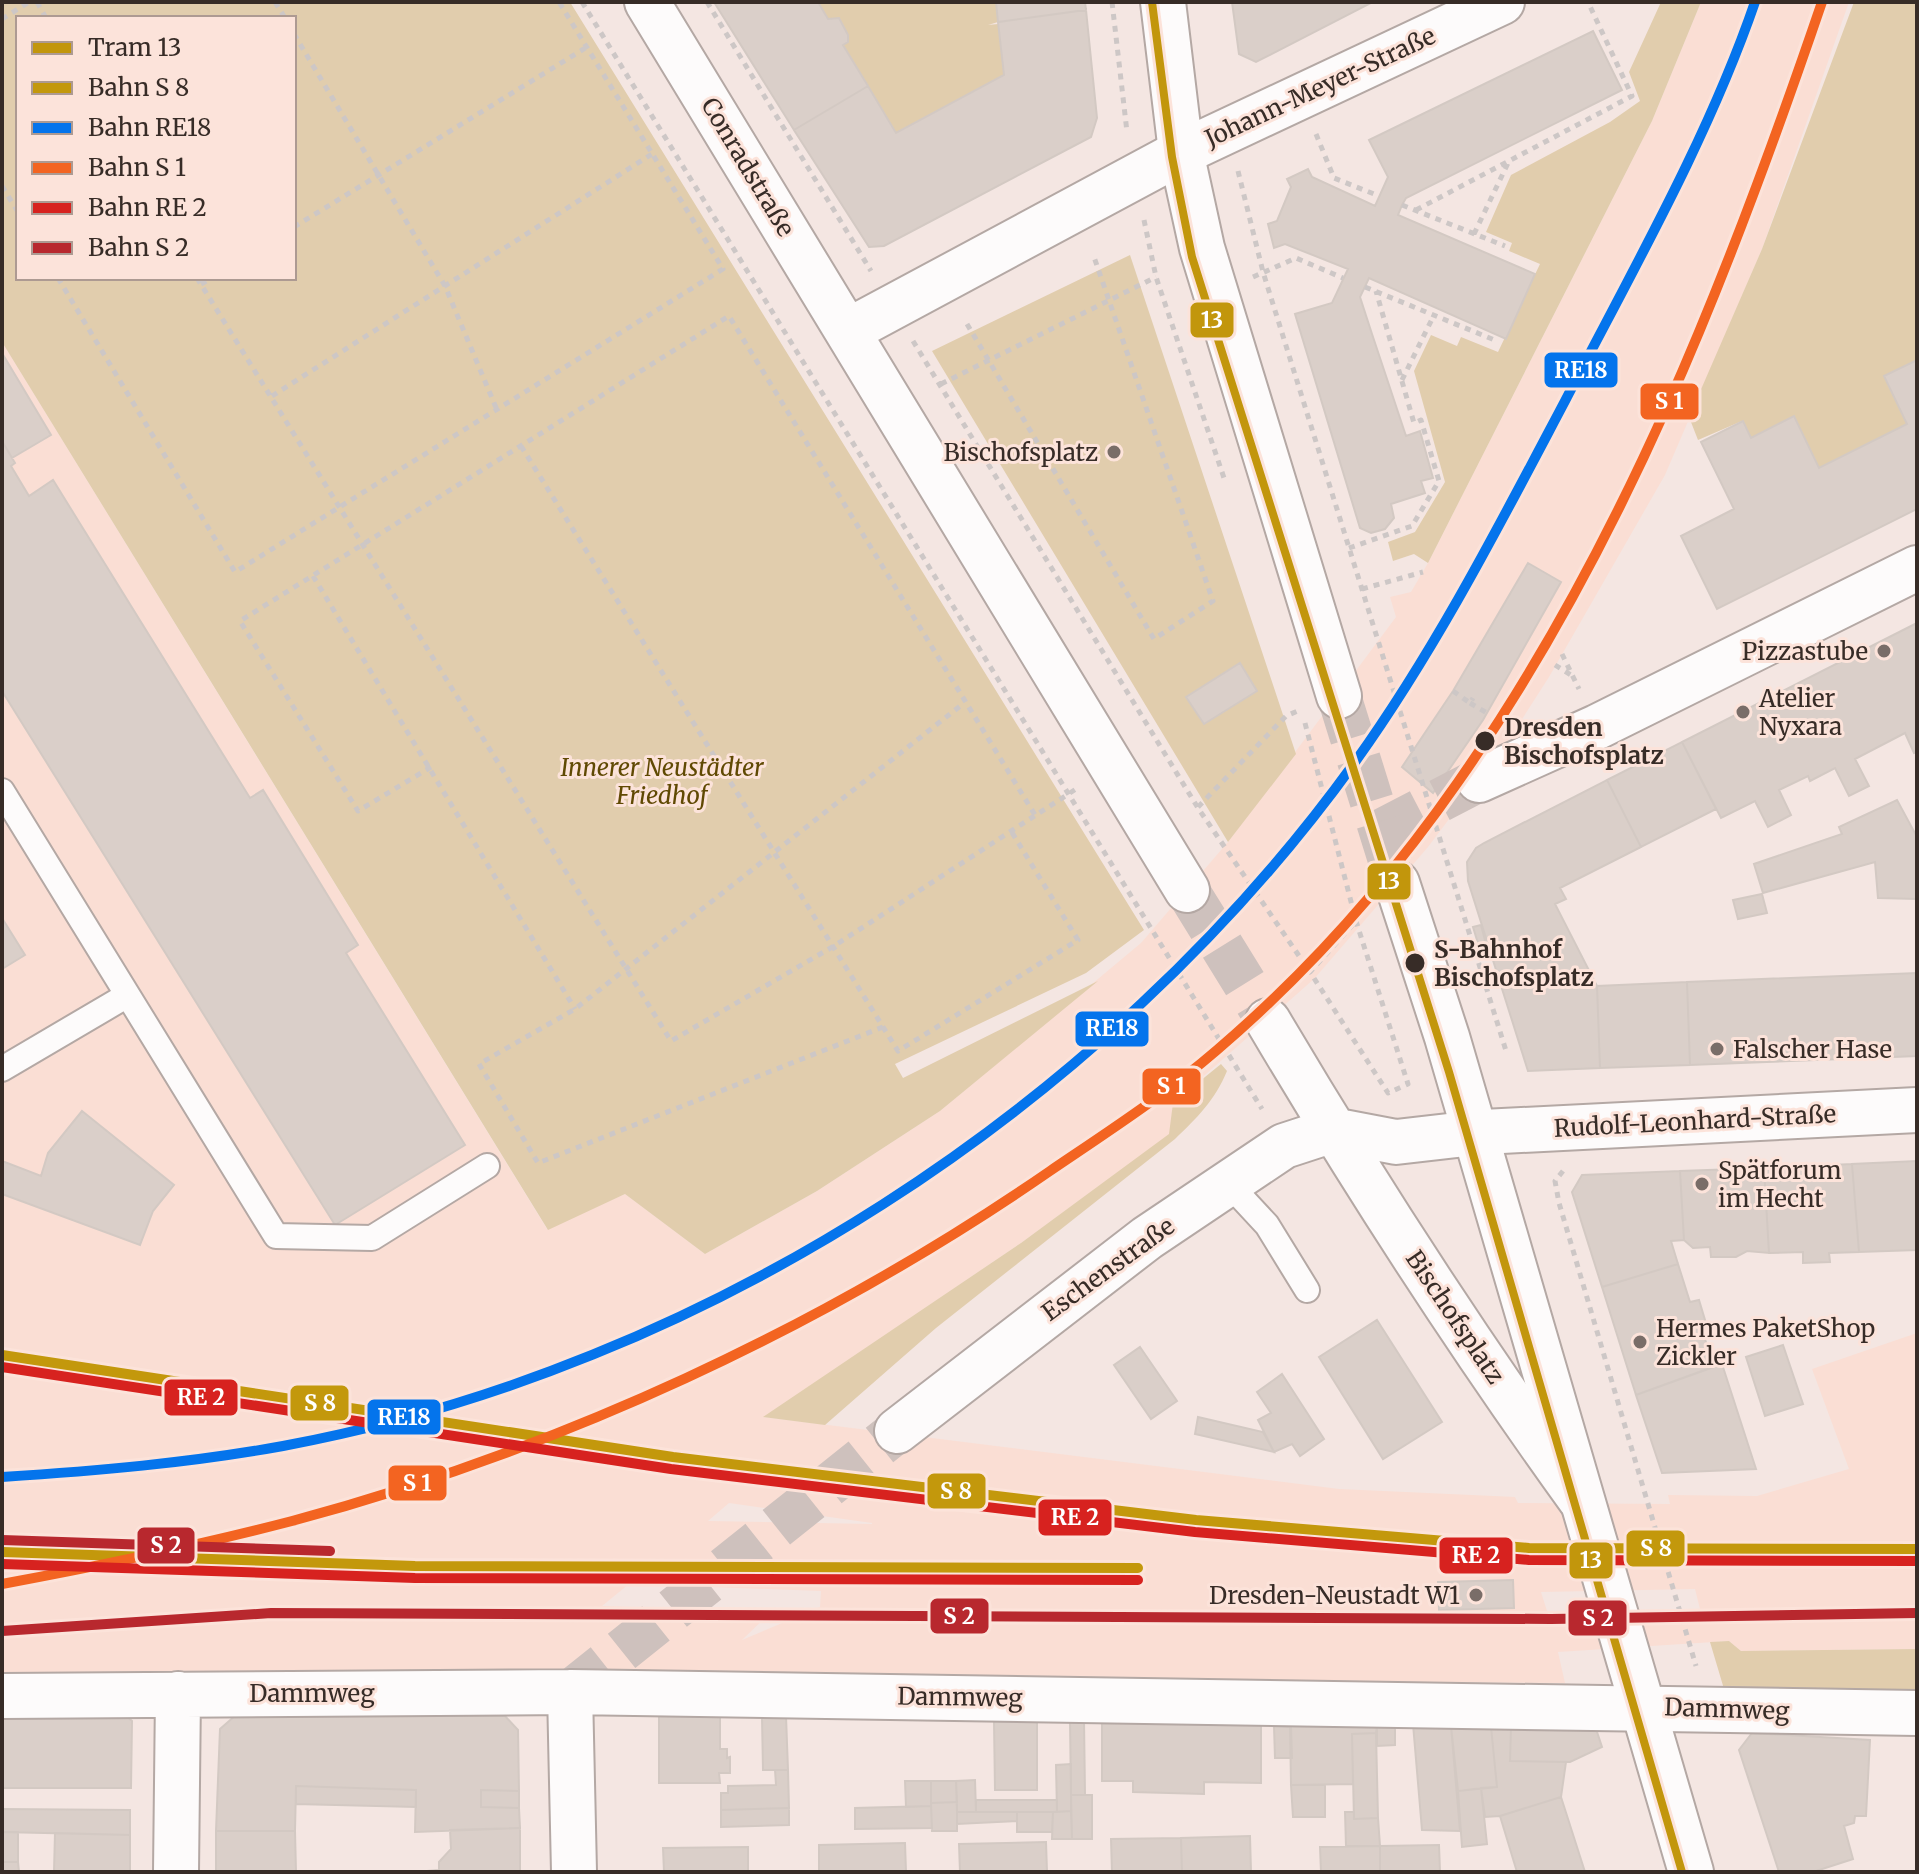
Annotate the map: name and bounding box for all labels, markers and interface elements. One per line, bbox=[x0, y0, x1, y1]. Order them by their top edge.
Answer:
legend bbox=[16, 16, 296, 280]
street label: Johann-Meyer-Straße bbox=[1199, 20, 1440, 154]
text: Tram 13 bbox=[88, 32, 181, 63]
text: Bahn S 8 bbox=[88, 72, 189, 103]
street label: Conradstraße bbox=[694, 92, 802, 242]
text: Bahn RE18 bbox=[88, 112, 211, 143]
text: Bahn S 1 bbox=[88, 152, 186, 183]
text: Bahn RE 2 bbox=[88, 192, 207, 223]
text: Bahn S 2 bbox=[88, 232, 189, 263]
line badge: 13 bbox=[1189, 301, 1235, 339]
text: 13 bbox=[1201, 306, 1223, 334]
line badge: RE18 bbox=[1543, 351, 1619, 389]
text: RE18 bbox=[1554, 356, 1608, 384]
line badge: S 1 bbox=[1639, 382, 1700, 421]
text: S 1 bbox=[1655, 387, 1683, 415]
place label: Bischofsplatz bbox=[943, 437, 1098, 468]
marker: Bischofsplatz bbox=[1105, 443, 1123, 461]
place label: Pizzastube bbox=[1742, 636, 1868, 667]
marker: Pizzastube bbox=[1875, 642, 1893, 660]
place label: Atelier Nyxara bbox=[1758, 683, 1842, 742]
marker: Atelier Nyxara bbox=[1734, 703, 1752, 721]
place label: Dresden Bischofsplatz bbox=[1504, 712, 1664, 771]
marker: Dresden Bischofsplatz bbox=[1473, 729, 1497, 753]
park label: Innerer Neustädter Friedhof bbox=[560, 752, 765, 811]
line badge: 13 bbox=[1366, 862, 1412, 901]
text: 13 bbox=[1378, 867, 1400, 895]
place label: S-Bahnhof Bischofsplatz bbox=[1434, 934, 1594, 993]
marker: S-Bahnhof Bischofsplatz bbox=[1403, 951, 1427, 975]
line badge: RE18 bbox=[1074, 1010, 1150, 1048]
text: RE18 bbox=[1085, 1014, 1139, 1042]
place label: Falscher Hase bbox=[1733, 1034, 1892, 1065]
marker: Falscher Hase bbox=[1708, 1040, 1726, 1058]
line badge: S 1 bbox=[1141, 1067, 1202, 1106]
text: S 1 bbox=[1157, 1072, 1185, 1100]
street label: Rudolf-Leonhard-Straße bbox=[1553, 1098, 1837, 1144]
place label: Spätforum im Hecht bbox=[1718, 1155, 1842, 1214]
marker: Spätforum im Hecht bbox=[1693, 1175, 1711, 1193]
street label: Eschenstraße bbox=[1036, 1210, 1180, 1328]
street label: Bischofsplatz bbox=[1399, 1244, 1511, 1390]
place label: Hermes PaketShop Zickler bbox=[1656, 1313, 1875, 1372]
marker: Hermes PaketShop Zickler bbox=[1631, 1333, 1649, 1351]
line badge: RE 2 bbox=[163, 1378, 239, 1417]
text: RE 2 bbox=[177, 1383, 225, 1411]
line badge: S 8 bbox=[289, 1384, 350, 1422]
text: S 8 bbox=[304, 1389, 336, 1417]
line badge: RE18 bbox=[366, 1398, 442, 1436]
text: RE18 bbox=[377, 1403, 431, 1431]
line badge: S 1 bbox=[387, 1464, 448, 1502]
text: S 1 bbox=[403, 1469, 431, 1497]
line badge: S 8 bbox=[926, 1472, 987, 1510]
text: S 8 bbox=[940, 1477, 972, 1505]
line badge: RE 2 bbox=[1037, 1498, 1113, 1537]
text: RE 2 bbox=[1051, 1503, 1099, 1531]
line badge: S 2 bbox=[136, 1526, 196, 1565]
line badge: S 8 bbox=[1625, 1529, 1686, 1568]
text: S 2 bbox=[150, 1531, 182, 1559]
text: S 8 bbox=[1640, 1534, 1672, 1562]
line badge: RE 2 bbox=[1438, 1536, 1514, 1575]
text: RE 2 bbox=[1452, 1541, 1500, 1569]
line badge: 13 bbox=[1568, 1541, 1614, 1580]
text: 13 bbox=[1580, 1546, 1602, 1574]
place label: Dresden-Neustadt W1 bbox=[1209, 1580, 1460, 1611]
marker: Dresden-Neustadt W1 bbox=[1467, 1586, 1485, 1604]
line badge: S 2 bbox=[929, 1597, 990, 1635]
line badge: S 2 bbox=[1567, 1599, 1628, 1637]
text: S 2 bbox=[943, 1602, 975, 1630]
text: S 2 bbox=[1582, 1604, 1614, 1632]
street label: Dammweg bbox=[249, 1678, 375, 1709]
street label: Dammweg bbox=[897, 1680, 1023, 1714]
street label: Dammweg bbox=[1664, 1691, 1791, 1727]

